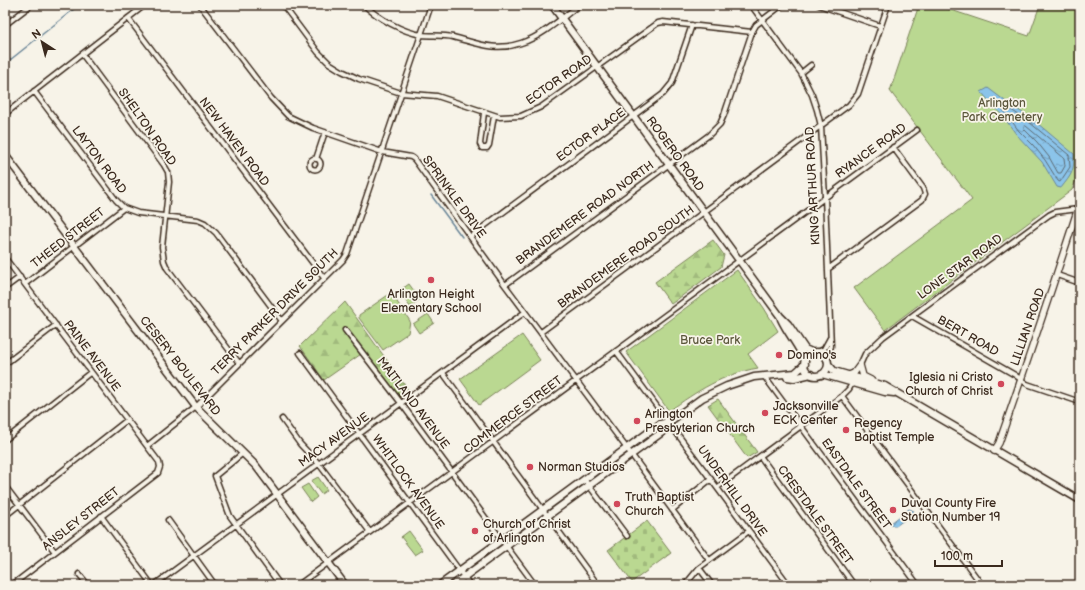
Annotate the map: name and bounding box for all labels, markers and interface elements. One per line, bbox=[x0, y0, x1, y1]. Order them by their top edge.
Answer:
north arrow bbox=[22, 22, 62, 62]
text: N bbox=[29, 27, 44, 42]
street label: ECTOR ROAD bbox=[523, 52, 595, 108]
street label: SHELTON ROAD bbox=[115, 85, 179, 169]
street label: NEW HAVEN ROAD bbox=[196, 95, 272, 190]
park label: Arlington Park Cemetery bbox=[962, 96, 1043, 125]
street label: ECTOR PLACE bbox=[554, 105, 628, 165]
street label: ROGERO ROAD bbox=[643, 114, 707, 195]
street label: RYANCE ROAD bbox=[833, 120, 910, 182]
street label: LAYTON ROAD bbox=[69, 123, 130, 197]
street label: KING ARTHUR ROAD bbox=[802, 126, 824, 246]
street label: SPRINKLE DRIVE bbox=[419, 153, 489, 241]
street label: BRANDEMERE ROAD NORTH bbox=[513, 158, 657, 268]
street label: BRANDEMERE ROAD SOUTH bbox=[555, 202, 697, 312]
street label: THEED STREET bbox=[28, 204, 108, 271]
street label: LONE STAR ROAD bbox=[915, 231, 1006, 303]
street label: TERRY PARKER DRIVE SOUTH bbox=[209, 246, 341, 378]
marker: Arlington Height Elementary School bbox=[426, 275, 436, 285]
street label: LILLIAN ROAD bbox=[1008, 286, 1048, 368]
place label: Arlington Height Elementary School bbox=[381, 287, 481, 316]
street label: BERT ROAD bbox=[935, 312, 1002, 360]
street label: CESERY BOULEVARD bbox=[136, 313, 224, 419]
street label: PAINE AVENUE bbox=[60, 317, 124, 395]
park label: Bruce Park bbox=[680, 333, 740, 348]
place label: Domino's bbox=[787, 348, 836, 363]
marker: Domino's bbox=[774, 350, 784, 360]
street label: MAITLAND AVENUE bbox=[374, 354, 453, 452]
place label: Iglesia ni Cristo Church of Christ bbox=[905, 370, 993, 399]
street label: COMMERCE STREET bbox=[461, 372, 566, 457]
marker: Iglesia ni Cristo Church of Christ bbox=[996, 379, 1006, 389]
place label: Jacksonville ECK Center bbox=[773, 399, 839, 428]
place label: Arlington Presbyterian Church bbox=[645, 407, 755, 436]
marker: Jacksonville ECK Center bbox=[760, 408, 770, 418]
street label: MACY AVENUE bbox=[296, 409, 372, 471]
marker: Arlington Presbyterian Church bbox=[632, 416, 642, 426]
place label: Regency Baptist Temple bbox=[854, 416, 935, 445]
marker: Regency Baptist Temple bbox=[841, 425, 851, 435]
street label: WHITLOCK AVENUE bbox=[369, 432, 447, 532]
street label: EASTDALE STREET bbox=[818, 436, 895, 533]
street label: UNDERHILL DRIVE bbox=[694, 443, 770, 540]
place label: Norman Studios bbox=[538, 460, 625, 475]
marker: Norman Studios bbox=[525, 462, 535, 472]
street label: CRESTDALE STREET bbox=[774, 463, 856, 568]
street label: ANSLEY STREET bbox=[39, 484, 123, 554]
place label: Truth Baptist Church bbox=[625, 490, 694, 519]
place label: Duval County Fire Station Number 19 bbox=[901, 496, 1001, 525]
marker: Truth Baptist Church bbox=[612, 499, 622, 509]
marker: Duval County Fire Station Number 19 bbox=[888, 505, 898, 515]
place label: Church of Christ of Arlington bbox=[483, 517, 571, 546]
marker: Church of Christ of Arlington bbox=[470, 526, 480, 536]
scale bar bbox=[935, 542, 1002, 568]
text: 100 m bbox=[941, 549, 973, 564]

